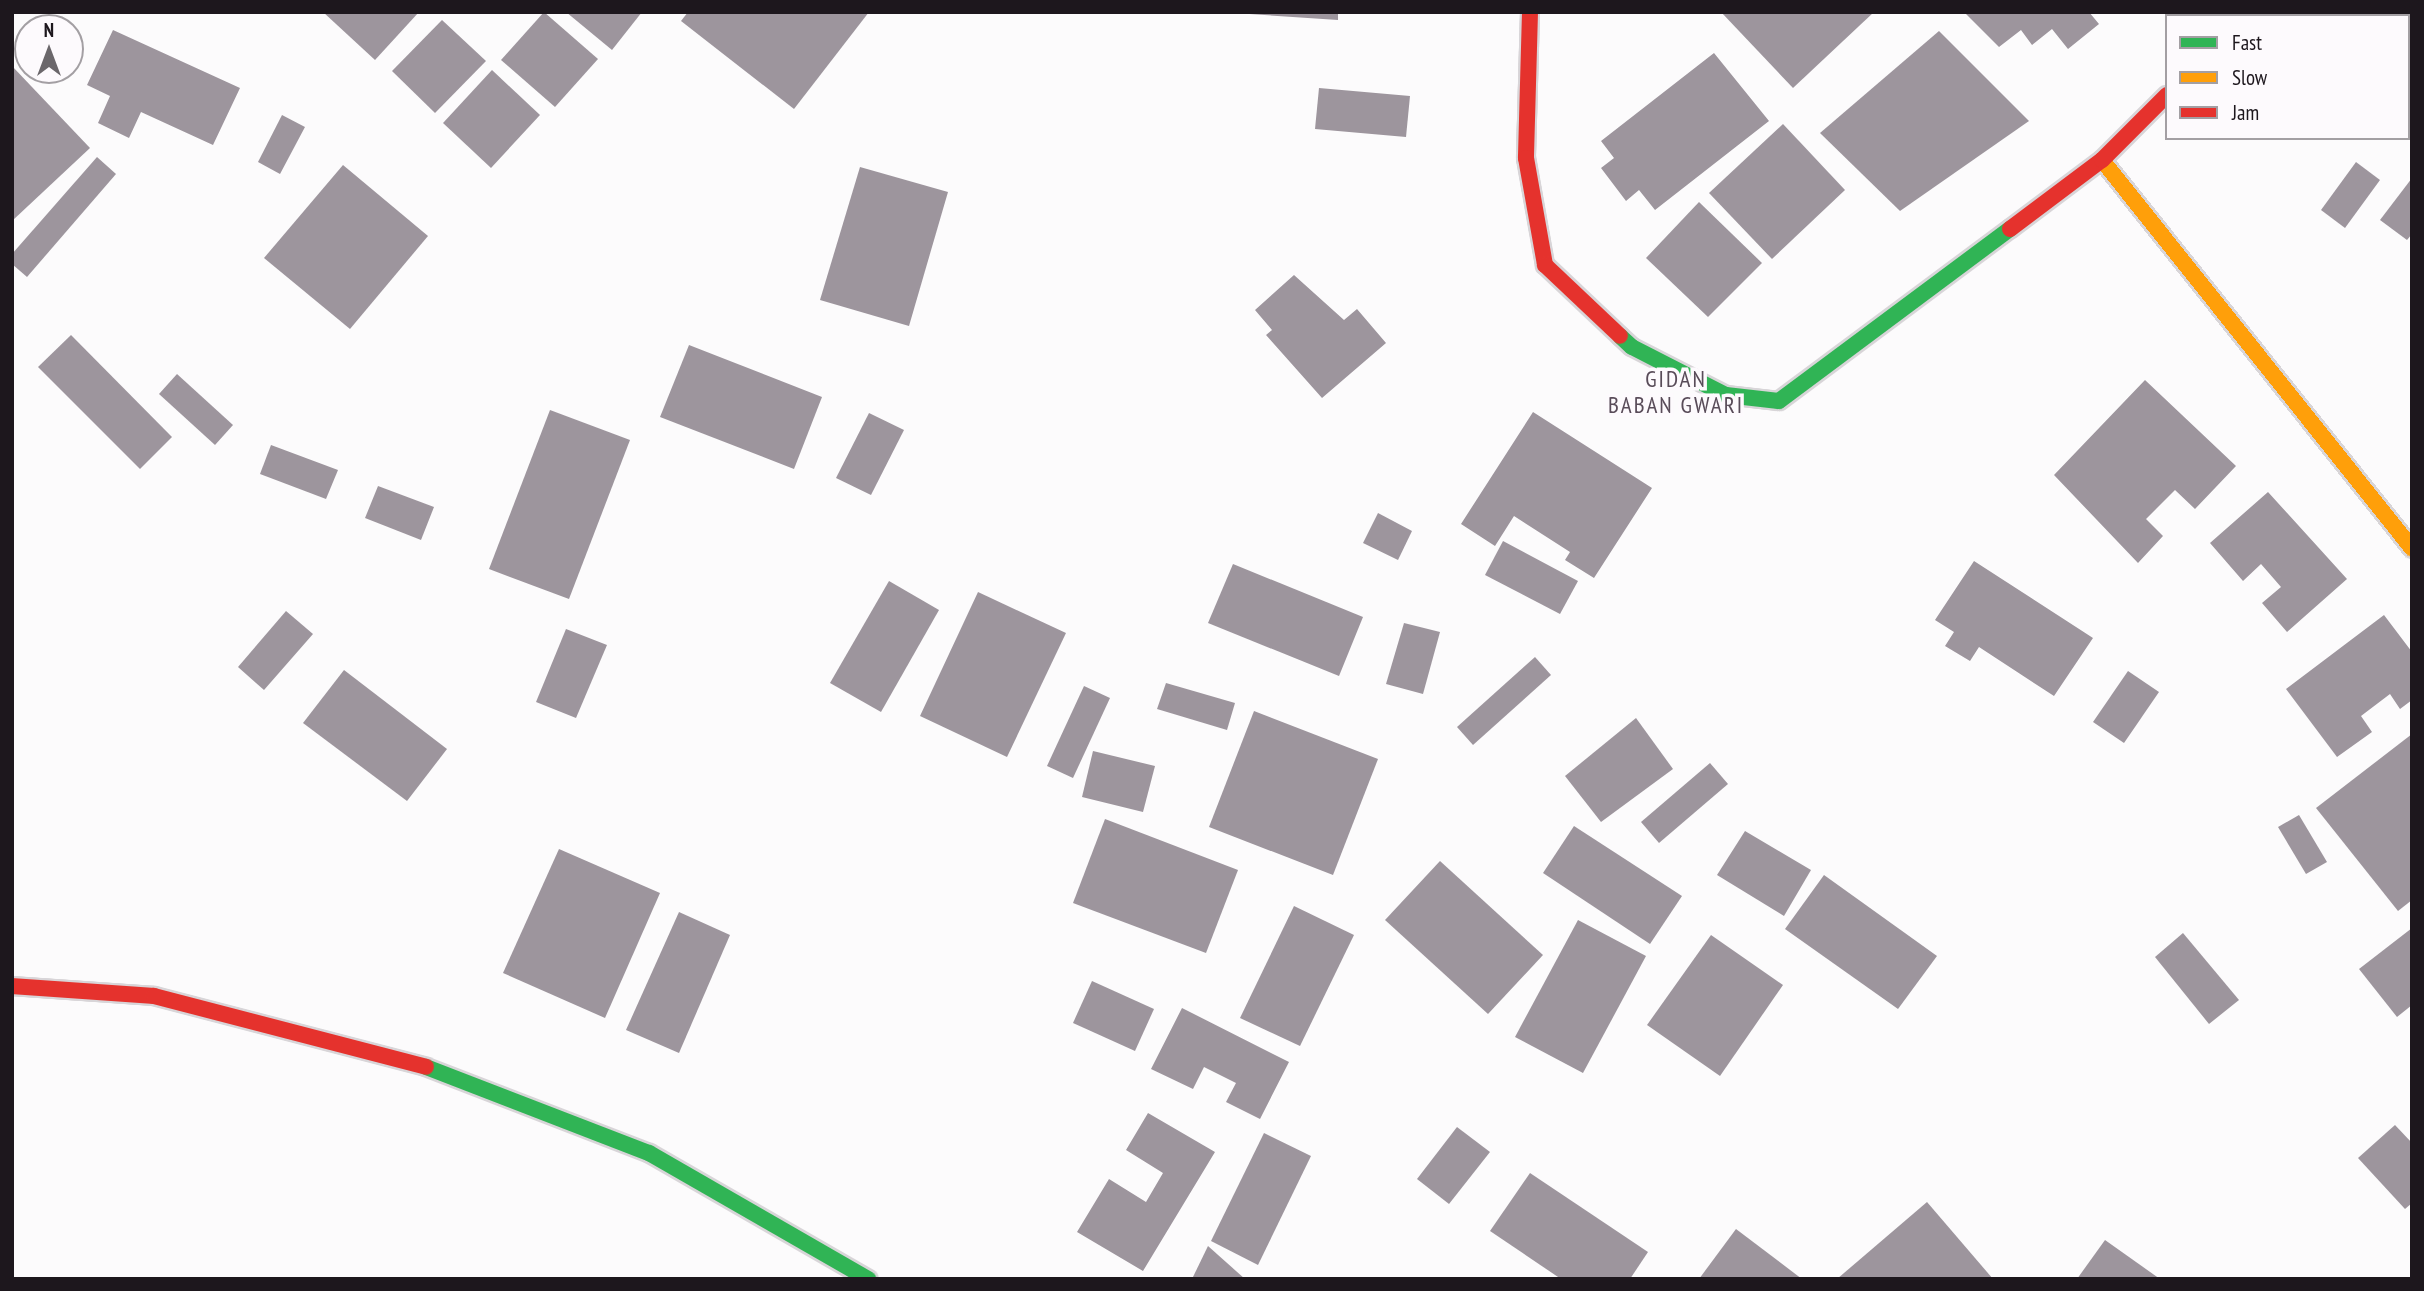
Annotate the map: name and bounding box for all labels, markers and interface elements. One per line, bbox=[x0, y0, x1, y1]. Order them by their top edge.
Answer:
north arrow bbox=[14, 14, 84, 84]
legend bbox=[2165, 14, 2410, 140]
text: N bbox=[44, 18, 54, 42]
text: Fast bbox=[2232, 29, 2262, 56]
text: Slow bbox=[2232, 64, 2267, 91]
text: Jam bbox=[2232, 99, 2259, 126]
district label: GIDAN BABAN GWARI bbox=[1609, 365, 1743, 419]

